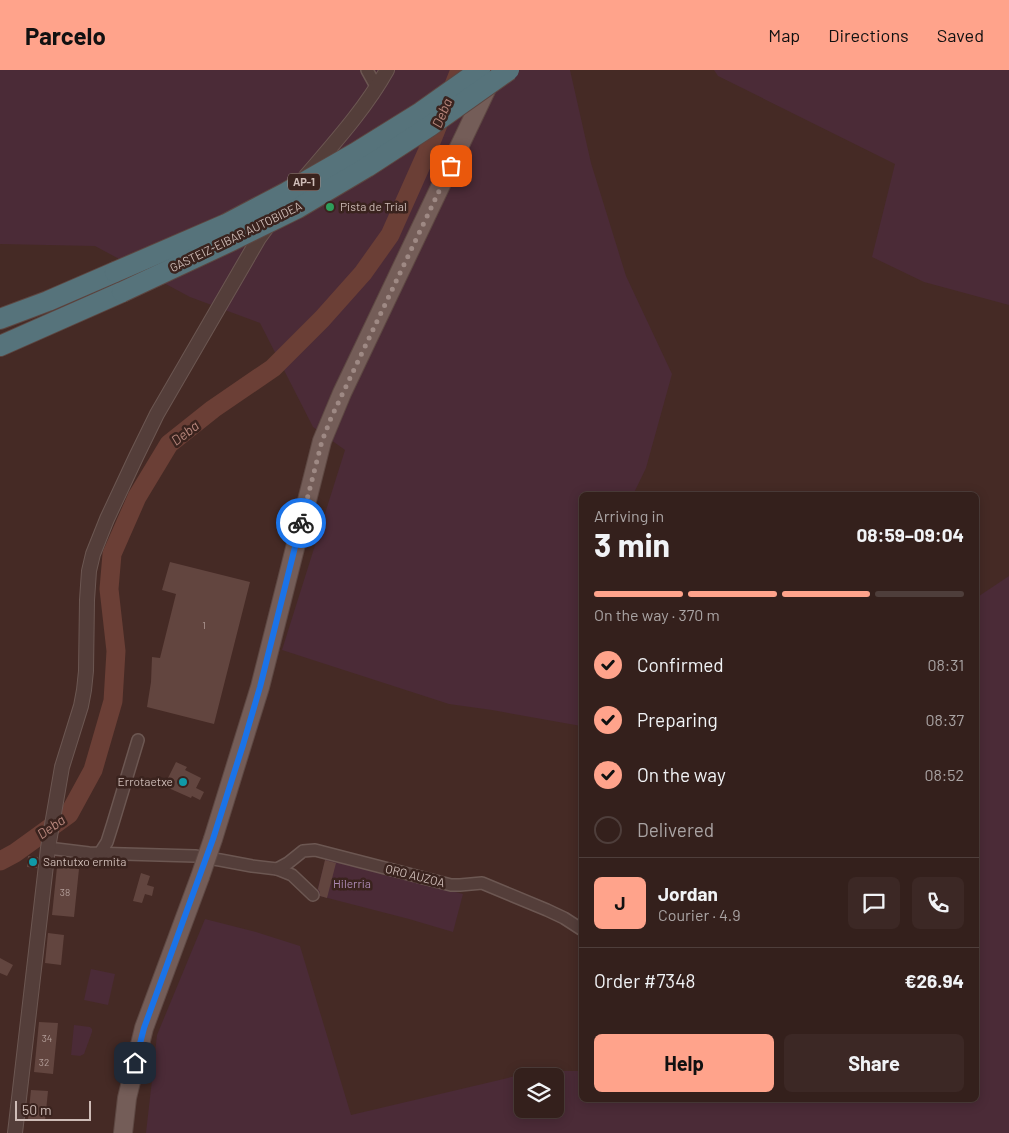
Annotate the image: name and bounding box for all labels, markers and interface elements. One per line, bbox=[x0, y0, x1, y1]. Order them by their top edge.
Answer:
text: Parcelo bbox=[25, 21, 106, 50]
text: Map bbox=[768, 24, 800, 46]
text: Directions bbox=[828, 24, 909, 46]
text: Saved bbox=[937, 24, 984, 46]
water label: Deba bbox=[428, 95, 455, 130]
pin bbox=[430, 145, 472, 187]
icon: bag bbox=[437, 152, 465, 180]
road number: AP-1 bbox=[288, 174, 320, 190]
street label: GASTEIZ-EIBAR AUTOBIDEA bbox=[167, 198, 304, 274]
place label: Pista de Trial bbox=[340, 199, 407, 213]
marker: Pista de Trial bbox=[324, 201, 336, 213]
water label: Deba bbox=[167, 417, 202, 449]
courier bbox=[276, 498, 326, 548]
text: Arriving in bbox=[594, 506, 664, 525]
icon: bike bbox=[287, 509, 315, 537]
text: 08:59–09:04 bbox=[856, 523, 964, 546]
text: 3 min bbox=[594, 525, 670, 563]
text: On the way · 370 m bbox=[594, 605, 720, 624]
house number: 1 bbox=[202, 619, 206, 631]
icon: check bbox=[594, 651, 622, 679]
text: Confirmed bbox=[637, 653, 724, 676]
text: 08:31 bbox=[927, 655, 964, 674]
icon: check bbox=[594, 706, 622, 734]
text: Preparing bbox=[637, 708, 718, 731]
text: 08:37 bbox=[925, 710, 964, 729]
icon: check bbox=[594, 761, 622, 789]
text: On the way bbox=[637, 763, 726, 786]
text: 08:52 bbox=[924, 765, 964, 784]
place label: Errotaetxe bbox=[118, 774, 173, 788]
marker: Errotaetxe bbox=[177, 776, 189, 788]
water label: Deba bbox=[33, 811, 68, 842]
text: Delivered bbox=[637, 818, 714, 841]
place label: Santutxo ermita bbox=[43, 854, 126, 868]
marker: Santutxo ermita bbox=[27, 856, 39, 868]
street label: ORO AUZOA bbox=[384, 861, 447, 889]
park label: Hilerria bbox=[333, 876, 371, 890]
button: chat bbox=[848, 877, 900, 929]
button: phone bbox=[912, 877, 964, 929]
text: Jordan bbox=[658, 882, 718, 905]
house number: 38 bbox=[60, 886, 70, 898]
text: J bbox=[614, 891, 626, 914]
text: Courier · 4.9 bbox=[658, 905, 741, 924]
text: Order #7348 bbox=[594, 969, 696, 992]
text: €26.94 bbox=[904, 969, 964, 992]
house number: 34 bbox=[42, 1032, 52, 1044]
button: Help bbox=[594, 1034, 774, 1092]
button: Share bbox=[784, 1034, 964, 1092]
pin bbox=[114, 1042, 156, 1084]
icon: home bbox=[121, 1049, 149, 1077]
house number: 32 bbox=[39, 1056, 49, 1068]
map controls bbox=[514, 1068, 564, 1118]
button: layers bbox=[514, 1068, 564, 1118]
scale bar bbox=[15, 1098, 91, 1121]
text: 50 m bbox=[22, 1101, 51, 1118]

